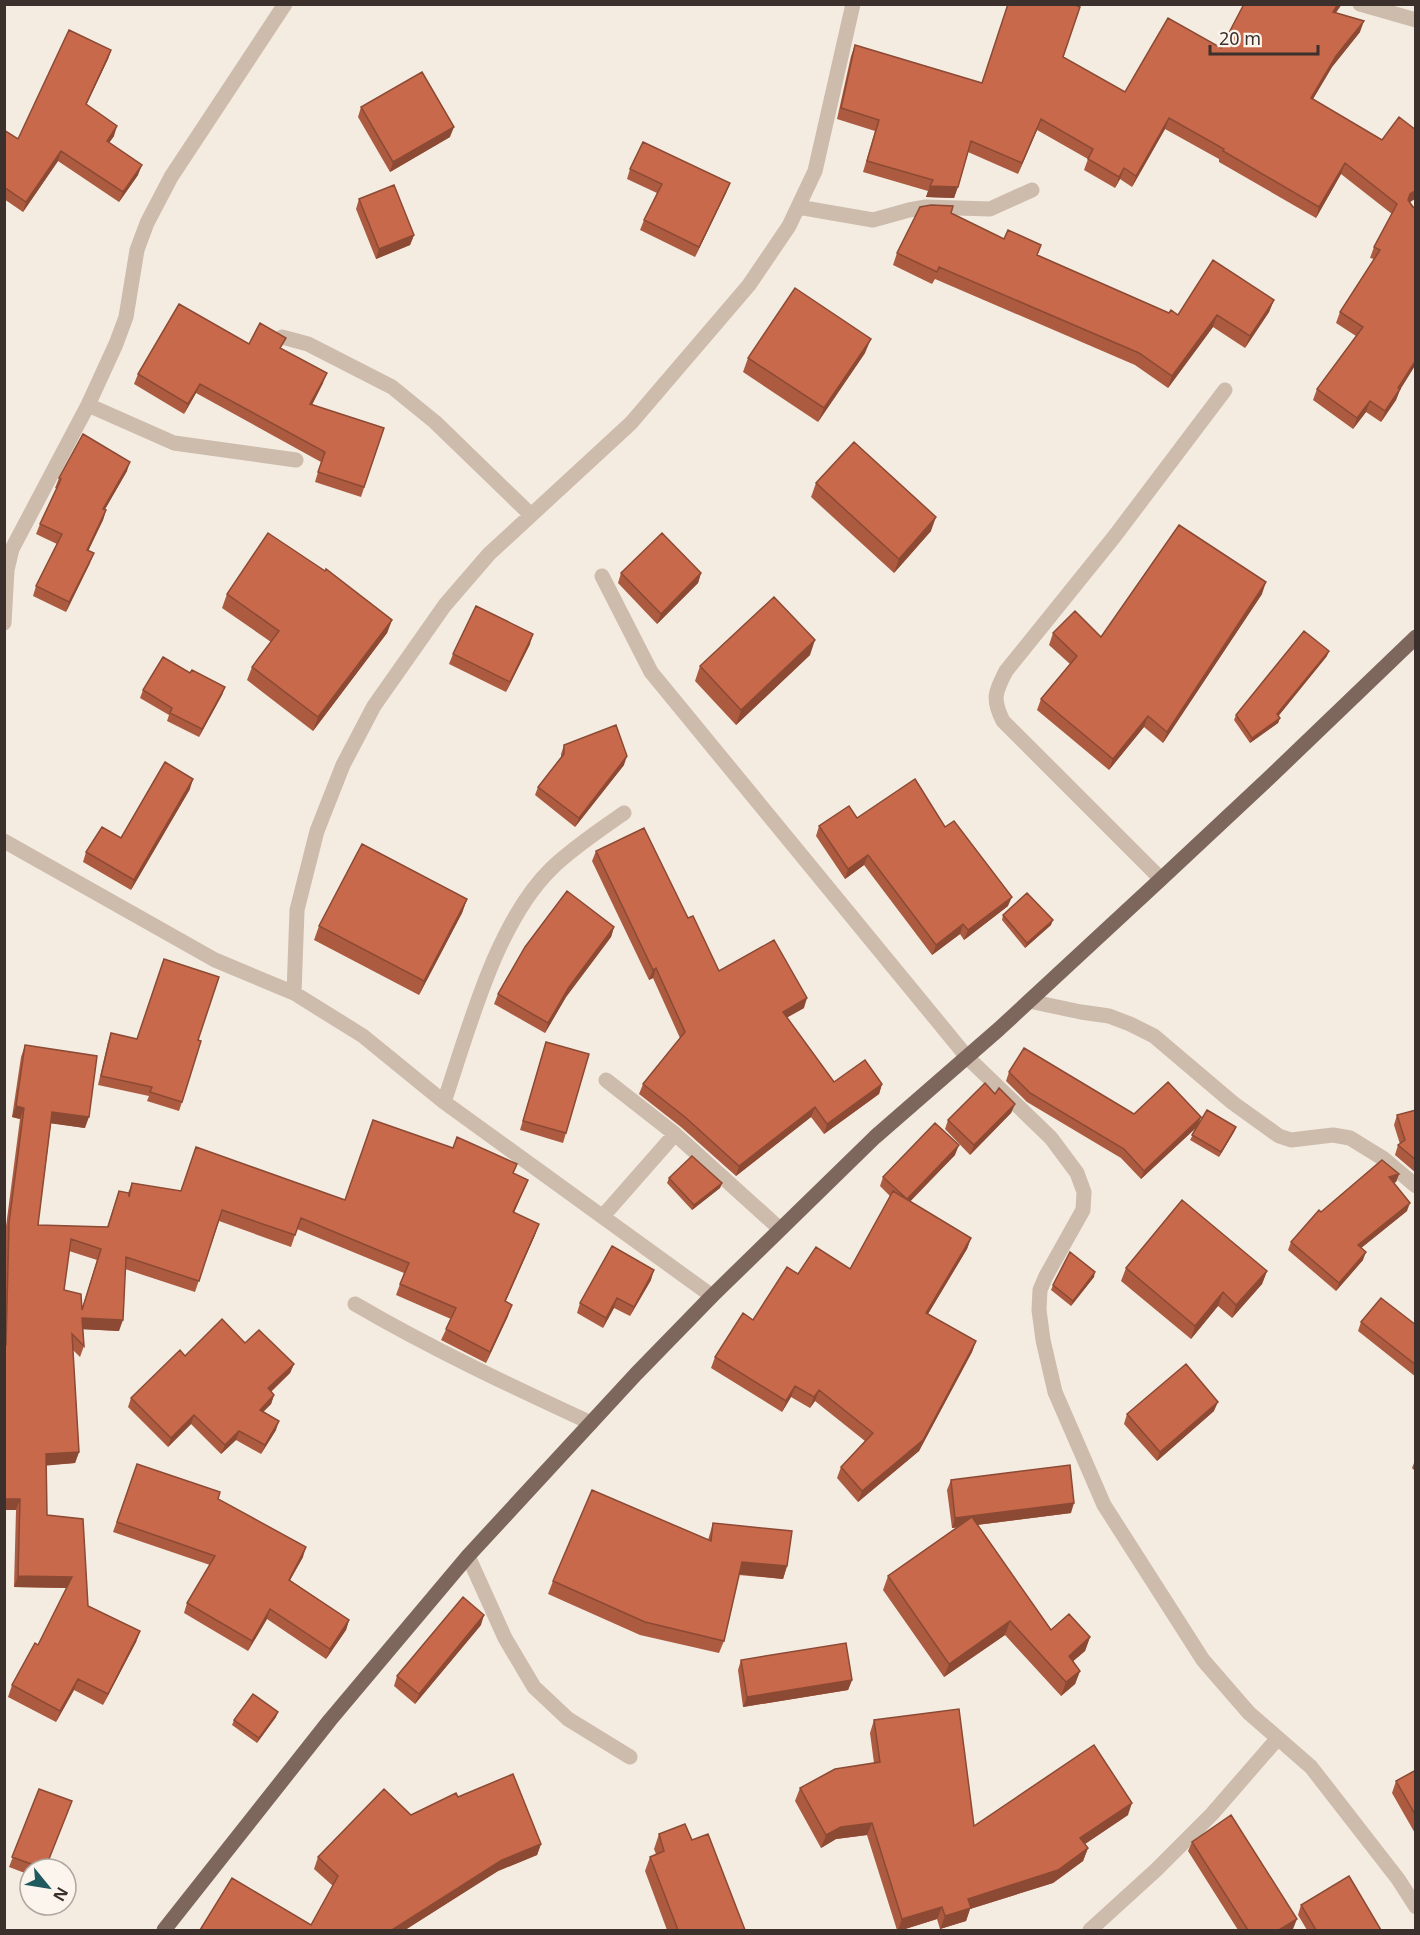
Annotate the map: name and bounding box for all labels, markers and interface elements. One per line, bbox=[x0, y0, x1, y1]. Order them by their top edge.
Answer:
scale bar bbox=[1210, 18, 1318, 56]
text: 20 m bbox=[1219, 26, 1261, 50]
north arrow bbox=[18, 1857, 78, 1917]
text: N bbox=[48, 1883, 74, 1906]

